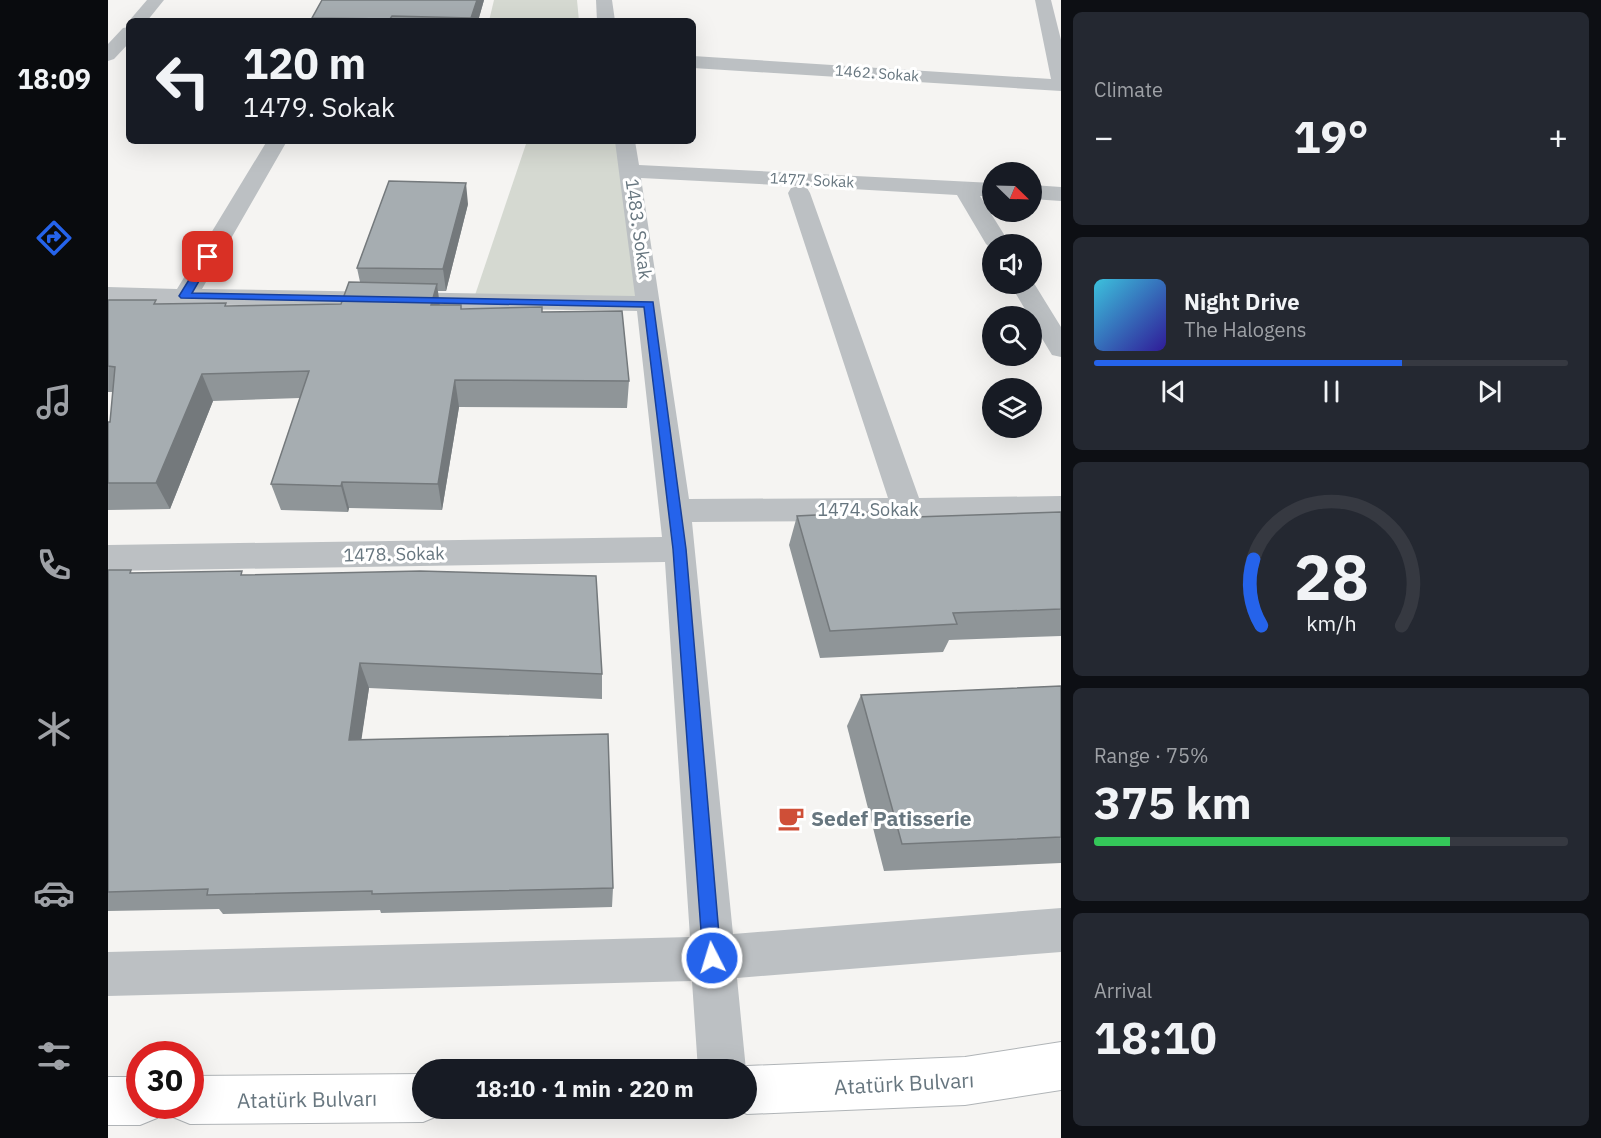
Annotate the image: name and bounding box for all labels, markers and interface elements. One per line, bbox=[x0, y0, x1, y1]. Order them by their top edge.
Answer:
text: 120 m bbox=[243, 36, 366, 91]
icon: left bbox=[144, 42, 222, 120]
text: 18:09 bbox=[17, 61, 91, 96]
street label: 1462. Sokak bbox=[834, 61, 920, 85]
text: Climate bbox=[1094, 76, 1163, 103]
text: 1479. Sokak bbox=[243, 89, 395, 124]
text: 19° bbox=[1293, 107, 1369, 165]
text: − bbox=[1094, 115, 1114, 158]
text: + bbox=[1548, 115, 1568, 158]
north arrow bbox=[982, 162, 1042, 222]
map controls bbox=[982, 162, 1042, 438]
street label: 1477. Sokak bbox=[769, 168, 855, 192]
street label: 1483. Sokak bbox=[621, 177, 658, 281]
icon: directions bbox=[33, 217, 75, 259]
pin bbox=[182, 231, 233, 282]
button: sound bbox=[982, 234, 1042, 294]
icon: arrive bbox=[191, 240, 224, 273]
text: Night Drive bbox=[1184, 287, 1300, 316]
button: search bbox=[982, 306, 1042, 366]
text: The Halogens bbox=[1184, 316, 1306, 343]
icon: previous bbox=[1157, 375, 1190, 408]
icon: pause bbox=[1315, 375, 1348, 408]
icon: next bbox=[1473, 375, 1506, 408]
button: layers bbox=[982, 378, 1042, 438]
icon: music bbox=[33, 381, 75, 423]
street label: 1474. Sokak bbox=[817, 498, 919, 521]
text: 28 bbox=[1294, 536, 1368, 617]
street label: 1478. Sokak bbox=[343, 542, 445, 566]
icon: phone bbox=[33, 544, 75, 586]
text: km/h bbox=[1306, 609, 1356, 637]
icon: climate bbox=[33, 708, 75, 750]
text: Range · 75% bbox=[1094, 742, 1209, 769]
text: 375 km bbox=[1094, 773, 1252, 831]
cafe icon: Sedef Patisserie bbox=[776, 803, 806, 833]
place label: Sedef Patisserie bbox=[811, 804, 972, 832]
icon: car bbox=[33, 872, 75, 914]
position arrow bbox=[680, 926, 744, 990]
text: Arrival bbox=[1094, 977, 1152, 1004]
text: 18:10 bbox=[1094, 1008, 1217, 1066]
icon: filters bbox=[33, 1035, 75, 1077]
speed limit sign: 30 bbox=[126, 1041, 204, 1119]
street label: Atatürk Bulvarı bbox=[833, 1065, 975, 1101]
text: 18:10 · 1 min · 220 m bbox=[475, 1074, 694, 1103]
street label: Atatürk Bulvarı bbox=[237, 1084, 377, 1114]

